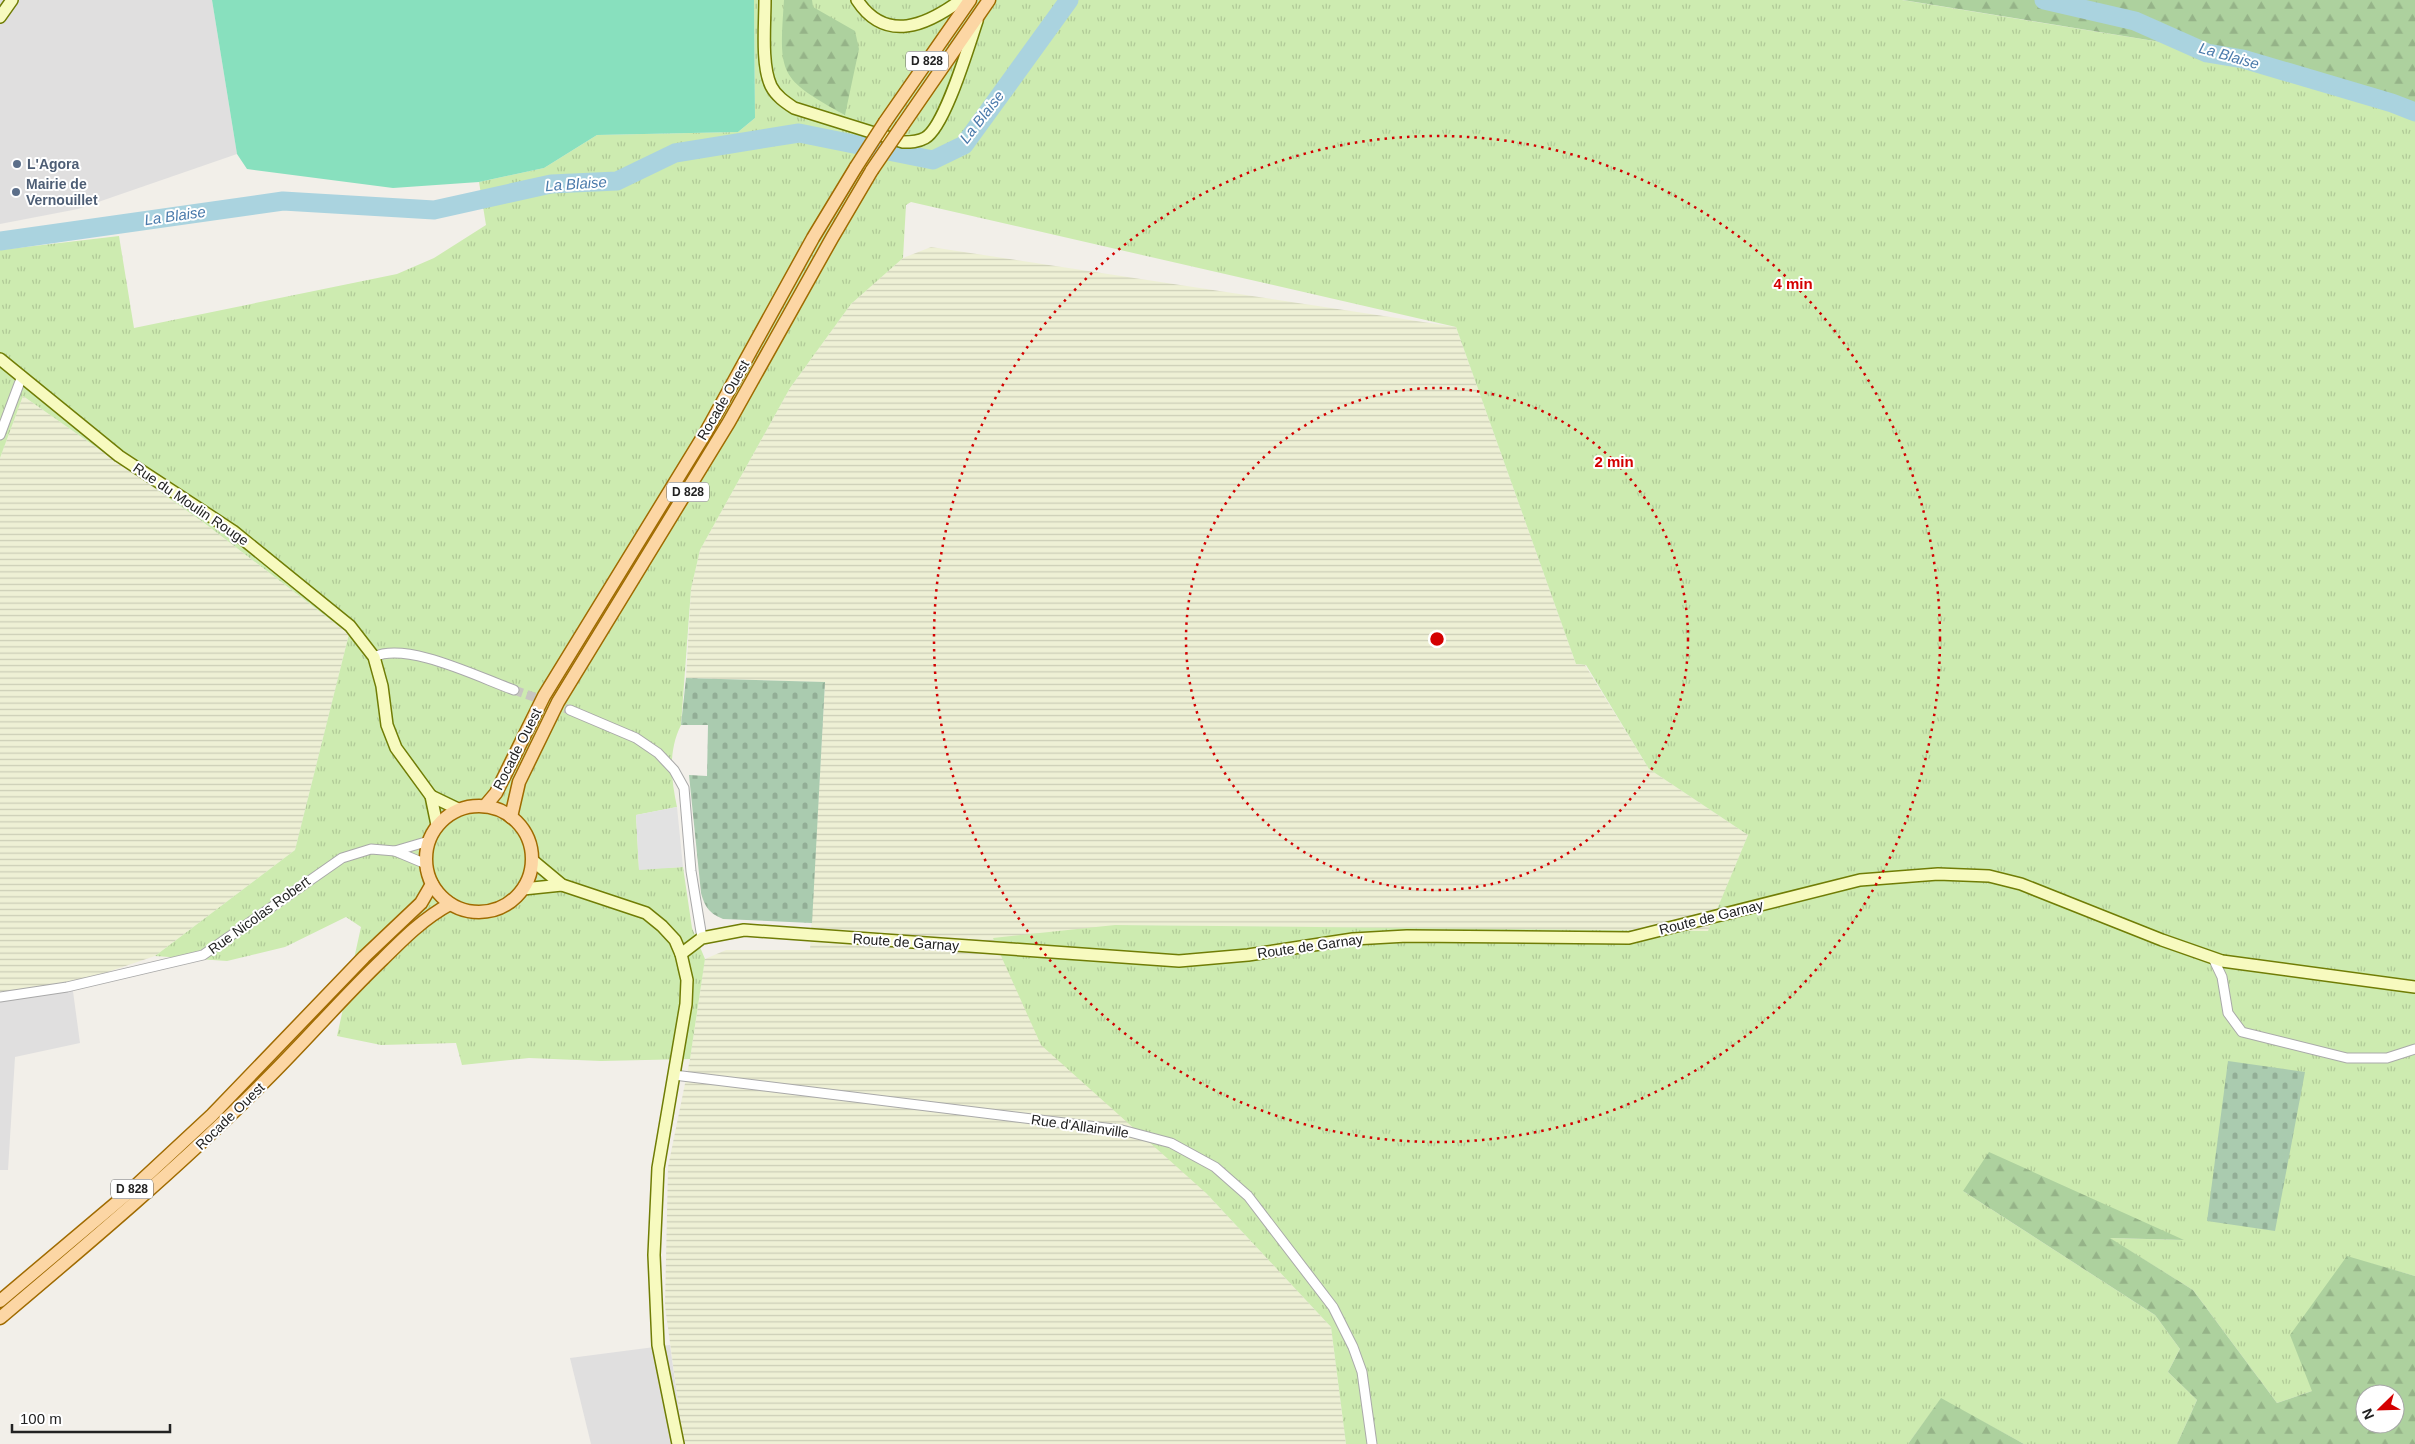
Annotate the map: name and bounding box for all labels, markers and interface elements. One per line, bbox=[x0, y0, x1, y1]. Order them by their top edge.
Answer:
water label: La Blaise bbox=[2197, 39, 2261, 72]
road number: D 828 bbox=[906, 51, 948, 70]
water label: La Blaise bbox=[956, 87, 1007, 146]
place label: L'Agora bbox=[27, 156, 80, 172]
marker: L'Agora bbox=[11, 158, 23, 170]
water label: La Blaise bbox=[545, 173, 607, 194]
place label: Mairie de Vernouillet bbox=[26, 176, 98, 208]
marker: Mairie de Vernouillet bbox=[10, 186, 22, 198]
water label: La Blaise bbox=[143, 203, 207, 228]
text: 4 min bbox=[1773, 275, 1813, 292]
street label: Rocade Ouest bbox=[694, 357, 752, 443]
text: 2 min bbox=[1594, 453, 1634, 470]
street label: Rue du Moulin Rouge bbox=[130, 460, 252, 549]
road number: D 828 bbox=[667, 482, 709, 502]
centre of rings bbox=[1428, 630, 1446, 648]
street label: Rocade Ouest bbox=[490, 705, 544, 793]
street label: Rue Nicolas Robert bbox=[205, 873, 313, 957]
street label: Route de Garnay bbox=[1657, 896, 1765, 938]
street label: Route de Garnay bbox=[852, 930, 960, 954]
street label: Route de Garnay bbox=[1256, 931, 1364, 961]
street label: Rocade Ouest bbox=[192, 1079, 268, 1153]
street label: Rue d'Allainville bbox=[1030, 1111, 1130, 1141]
road number: D 828 bbox=[111, 1180, 153, 1198]
north arrow bbox=[2355, 1384, 2405, 1434]
scale bar bbox=[12, 1402, 170, 1434]
text: N bbox=[2359, 1406, 2377, 1422]
text: 100 m bbox=[20, 1410, 62, 1427]

